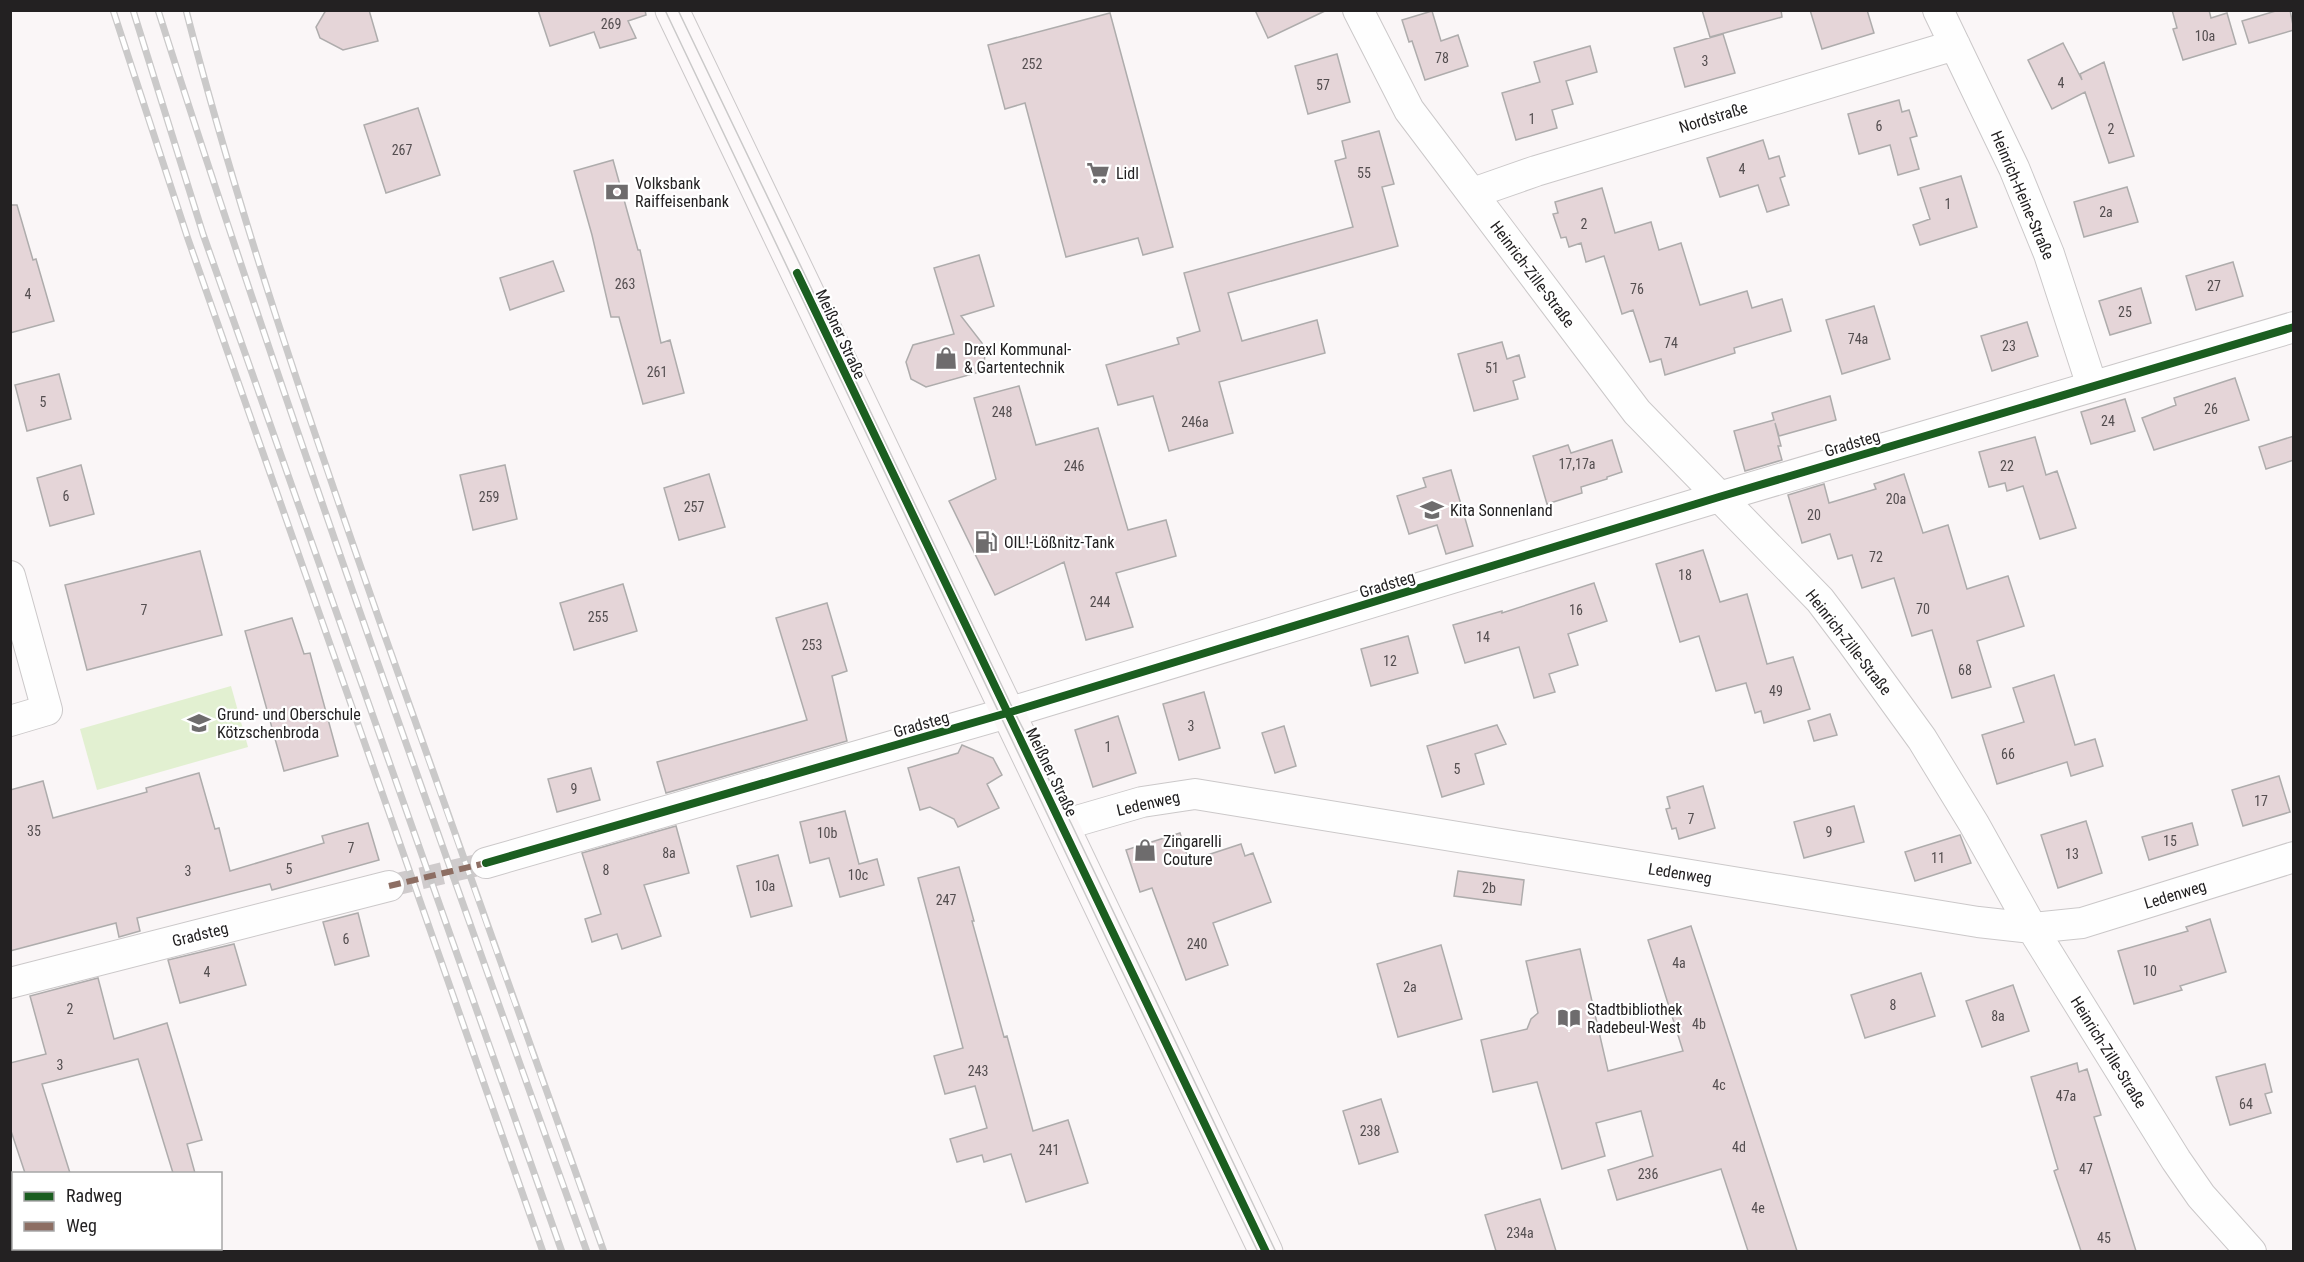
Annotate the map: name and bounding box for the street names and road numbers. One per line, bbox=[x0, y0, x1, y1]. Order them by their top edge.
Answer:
street label: Nordstraße bbox=[1677, 98, 1750, 137]
street label: Heinrich-Heine-Straße bbox=[1987, 128, 2058, 262]
street label: Heinrich-Zille-Straße bbox=[1486, 217, 1579, 331]
street label: Meißner Straße bbox=[812, 286, 870, 382]
street label: Gradsteg bbox=[1822, 426, 1882, 461]
street label: Gradsteg bbox=[1357, 567, 1417, 602]
street label: Heinrich-Zille-Straße bbox=[1802, 586, 1896, 699]
street label: Gradsteg bbox=[891, 707, 951, 741]
street label: Meißner Straße bbox=[1022, 725, 1081, 820]
street label: Ledenweg bbox=[1115, 787, 1181, 820]
street label: Ledenweg bbox=[1647, 859, 1713, 888]
street label: Ledenweg bbox=[2142, 876, 2209, 913]
street label: Gradsteg bbox=[170, 918, 230, 951]
street label: Heinrich-Zille-Straße bbox=[2066, 993, 2151, 1112]

